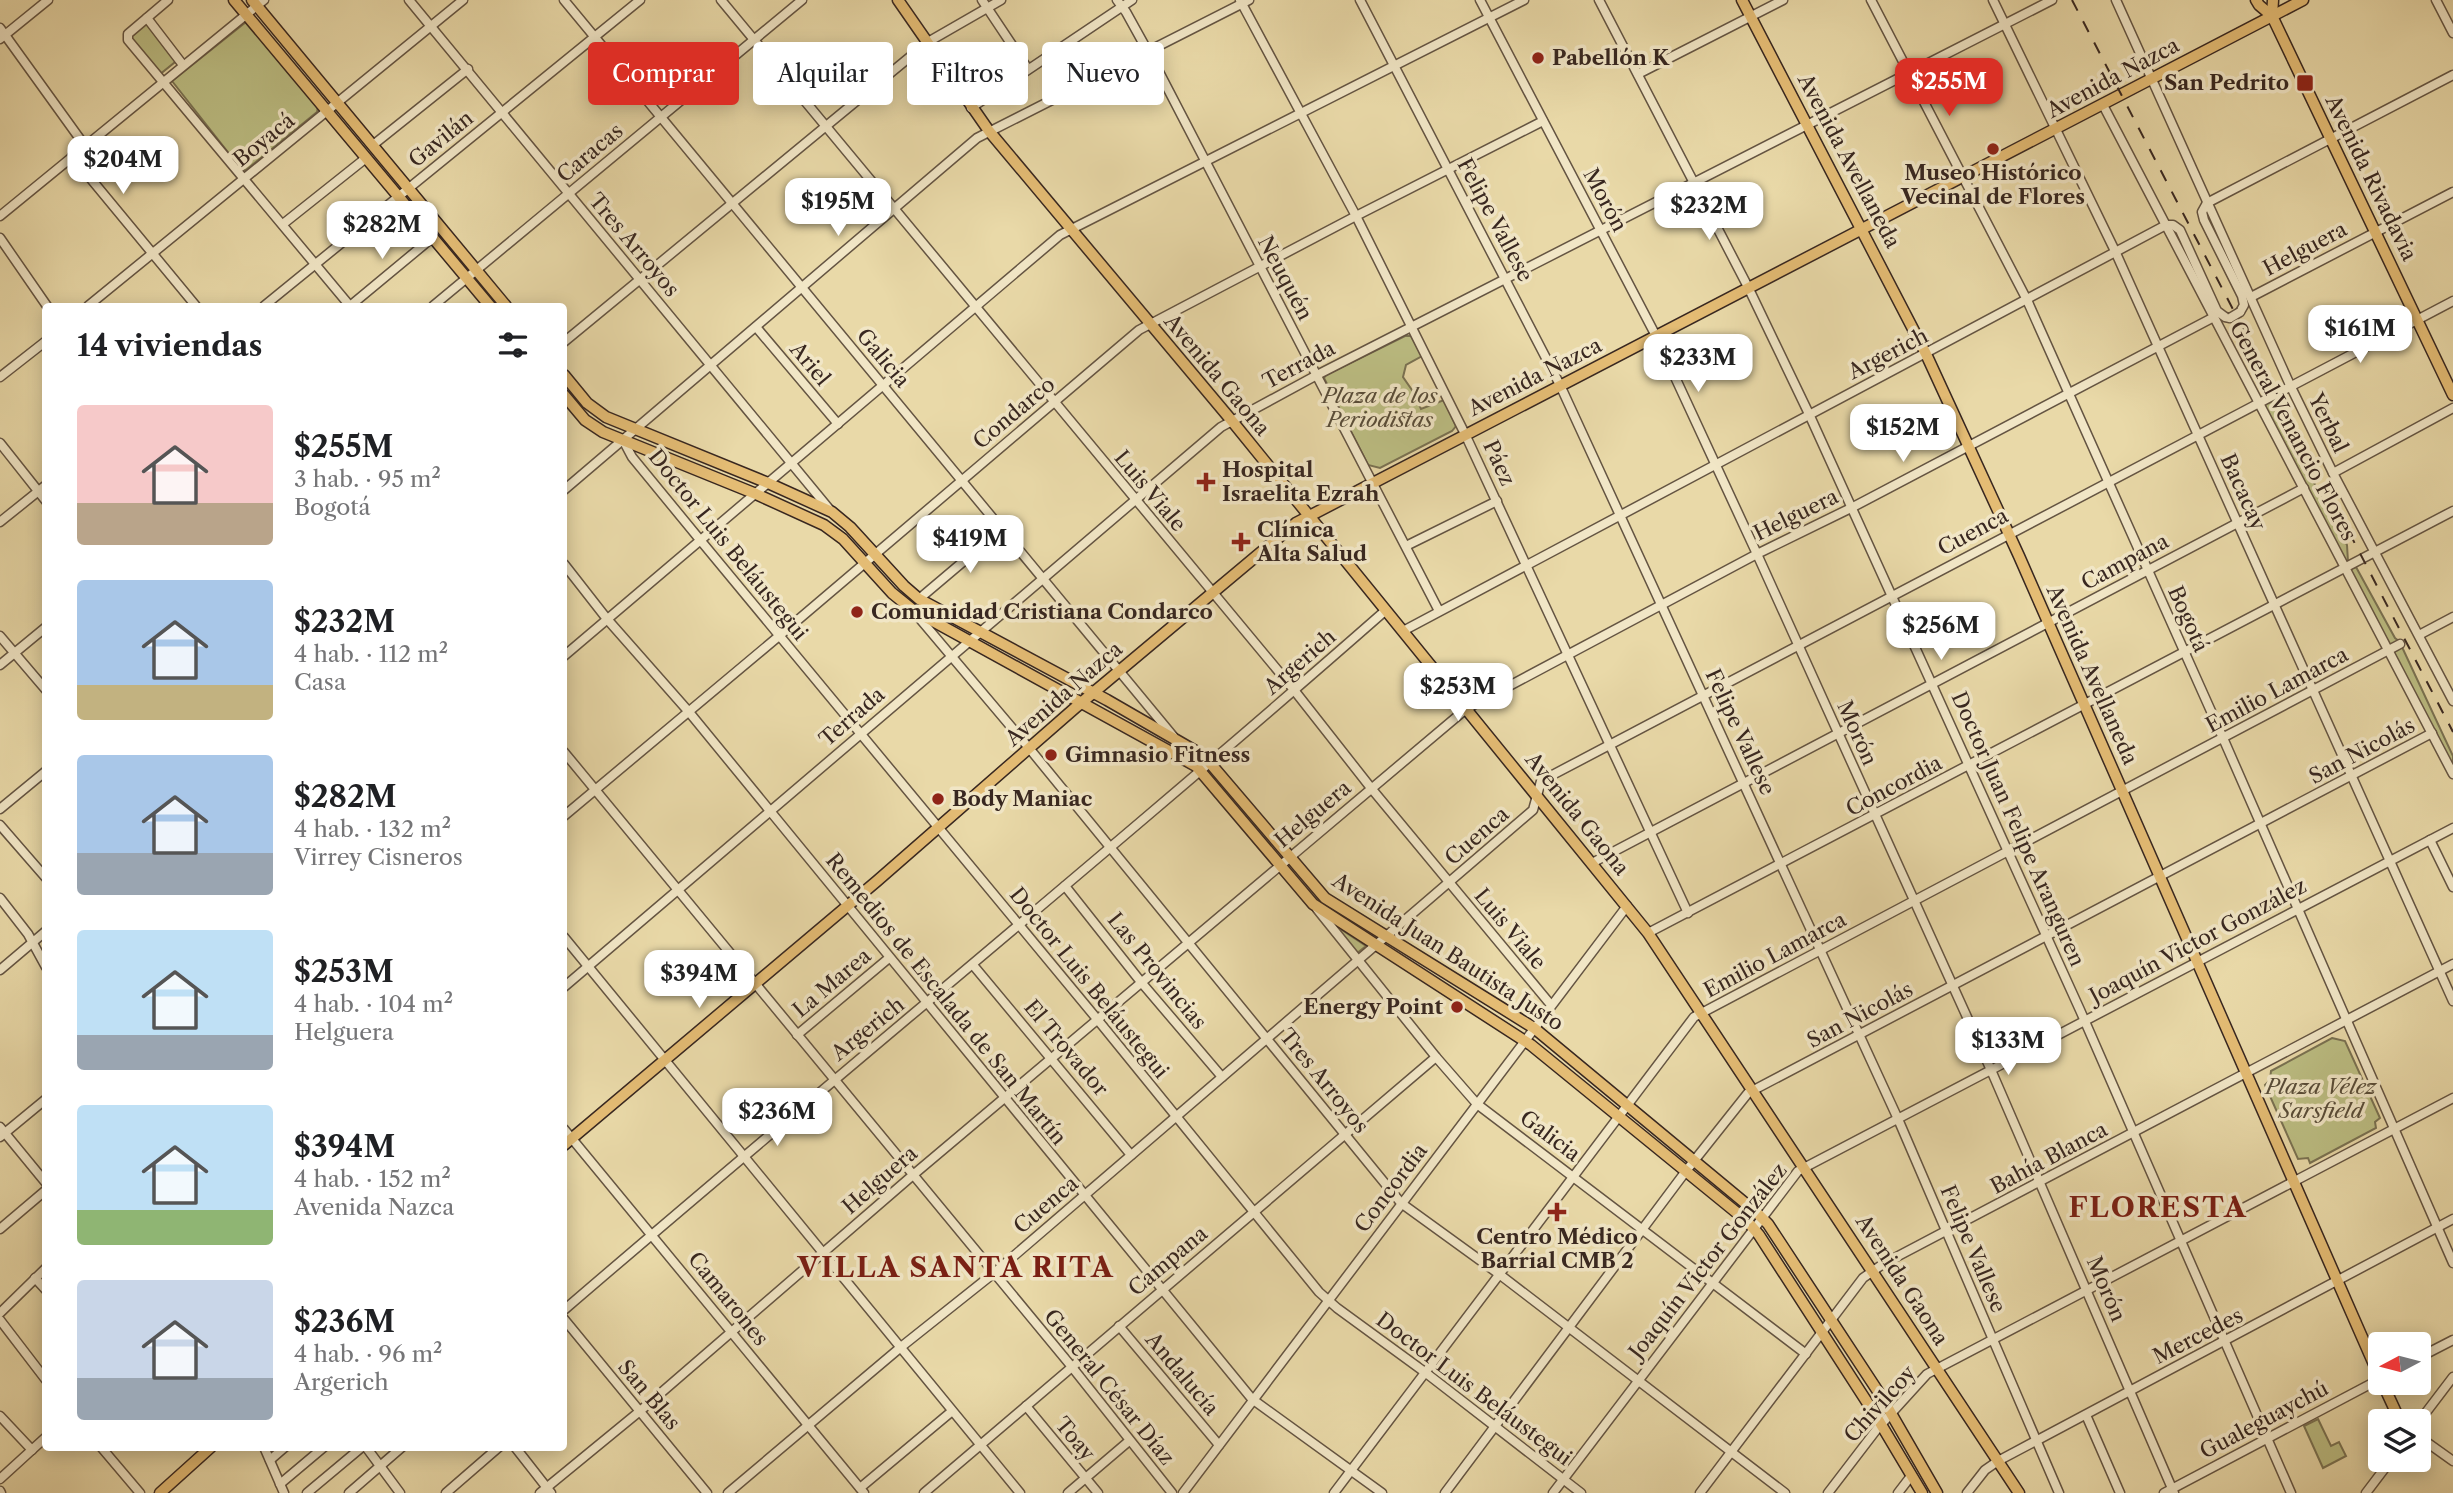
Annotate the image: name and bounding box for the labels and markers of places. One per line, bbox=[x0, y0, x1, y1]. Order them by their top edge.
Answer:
place label: Pabellón K bbox=[1552, 45, 1670, 70]
marker: Pabellón K bbox=[1530, 50, 1546, 66]
pin: $255M bbox=[1900, 58, 1998, 118]
place label: San Pedrito bbox=[2164, 70, 2289, 95]
marker: San Pedrito bbox=[2295, 73, 2315, 93]
pin: $204M bbox=[74, 136, 172, 196]
marker: Museo Histórico Vecinal de Flores bbox=[1985, 141, 2001, 157]
place label: Museo Histórico Vecinal de Flores bbox=[1900, 160, 2085, 209]
pin: $195M bbox=[789, 178, 887, 238]
pin: $232M bbox=[1660, 182, 1758, 242]
pin: $282M bbox=[333, 202, 431, 261]
pin: $161M bbox=[2311, 306, 2409, 365]
pin: $233M bbox=[1649, 334, 1747, 394]
pin: $152M bbox=[1854, 405, 1952, 464]
place label: Hospital Israelita Ezrah bbox=[1222, 457, 1380, 506]
marker: Hospital Israelita Ezrah bbox=[1196, 472, 1216, 492]
pin: $419M bbox=[921, 516, 1019, 575]
place label: Clínica Alta Salud bbox=[1256, 517, 1367, 566]
marker: Clínica Alta Salud bbox=[1231, 532, 1251, 552]
place label: Comunidad Cristiana Condarco bbox=[871, 599, 1213, 624]
pin: $256M bbox=[1892, 602, 1990, 662]
marker: Comunidad Cristiana Condarco bbox=[849, 604, 865, 620]
pin: $253M bbox=[1409, 664, 1507, 723]
place label: Gimnasio Fitness bbox=[1065, 742, 1250, 767]
marker: Gimnasio Fitness bbox=[1043, 747, 1059, 763]
place label: Body Maniac bbox=[952, 786, 1093, 811]
marker: Body Maniac bbox=[930, 791, 946, 807]
pin: $394M bbox=[650, 950, 748, 1010]
place label: Energy Point bbox=[1303, 994, 1444, 1019]
marker: Energy Point bbox=[1449, 999, 1465, 1015]
pin: $133M bbox=[1959, 1018, 2057, 1077]
pin: $236M bbox=[728, 1088, 826, 1148]
marker: Centro Médico Barrial CMB 2 bbox=[1547, 1202, 1567, 1222]
place label: Centro Médico Barrial CMB 2 bbox=[1476, 1224, 1638, 1273]

